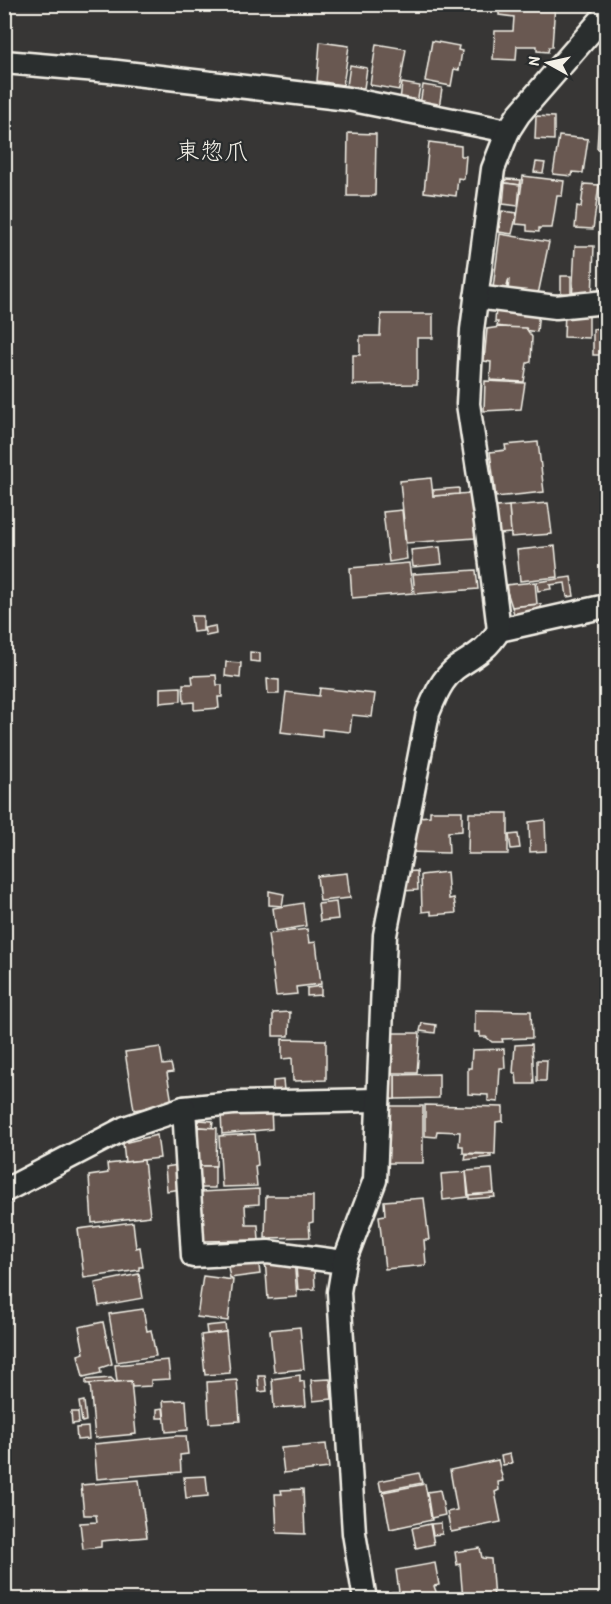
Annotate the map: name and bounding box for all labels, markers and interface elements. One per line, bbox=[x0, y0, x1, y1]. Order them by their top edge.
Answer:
north arrow bbox=[518, 33, 578, 93]
text: N bbox=[522, 55, 545, 67]
district label: 東惣爪 bbox=[176, 134, 248, 166]

